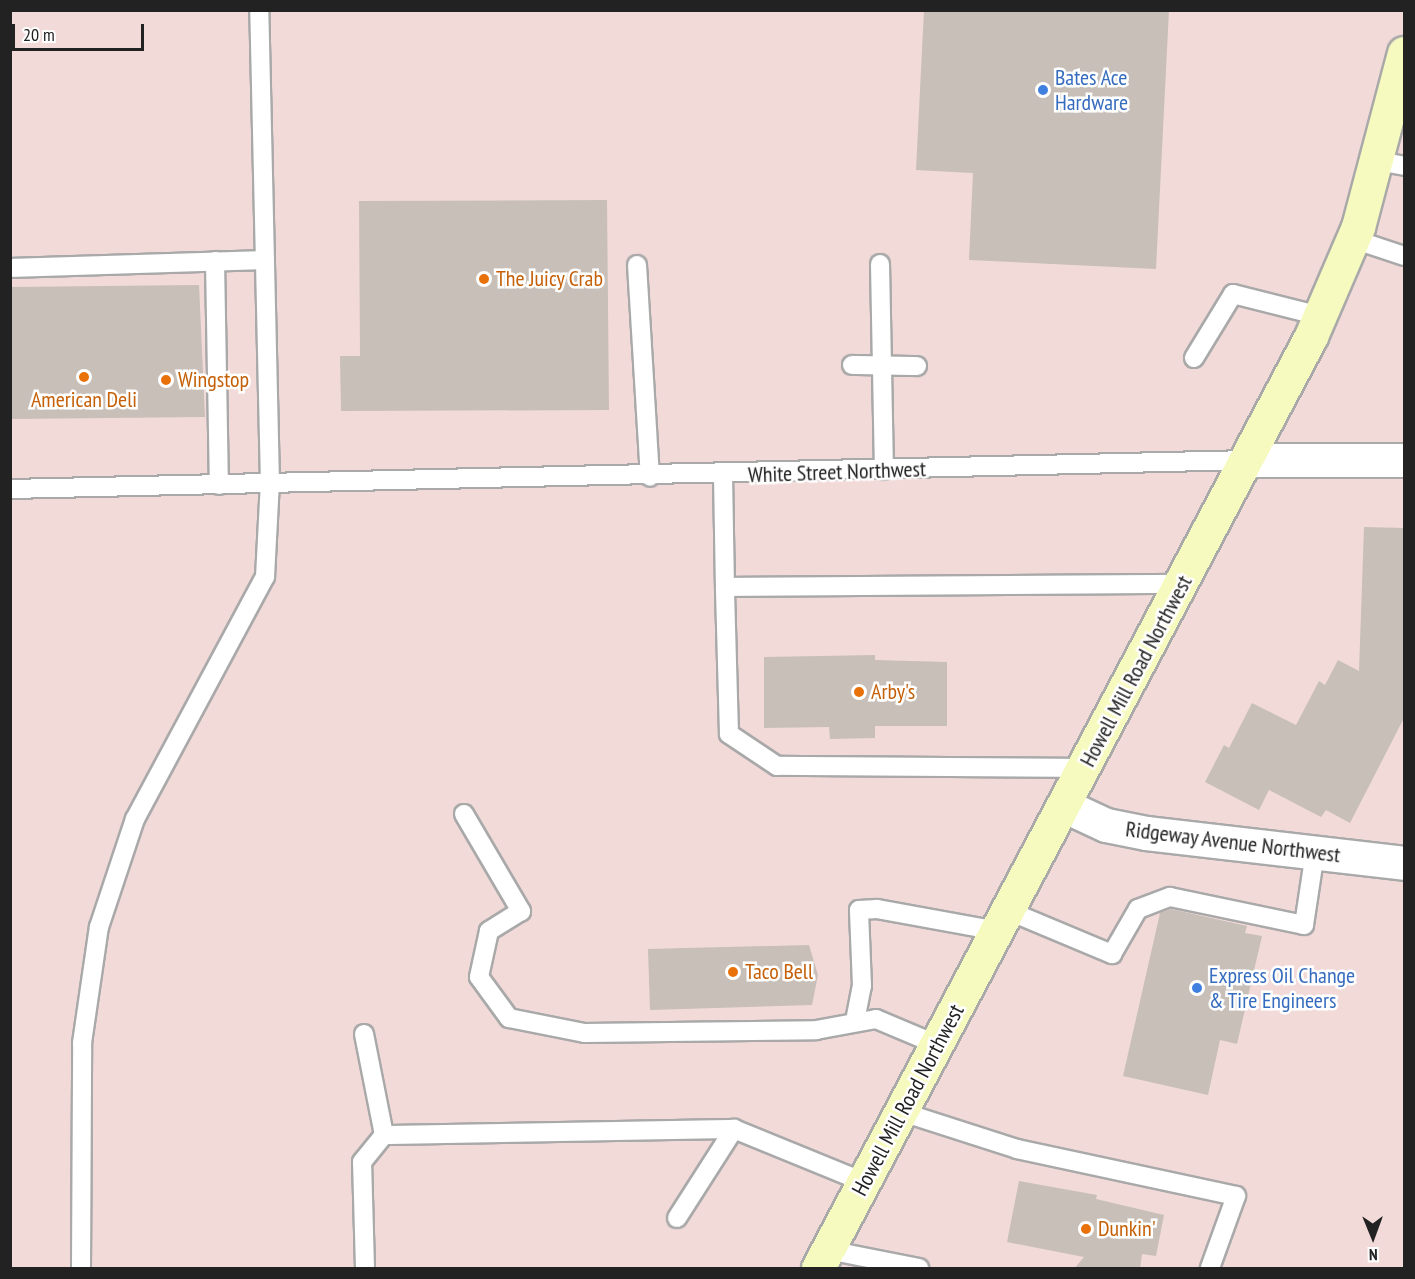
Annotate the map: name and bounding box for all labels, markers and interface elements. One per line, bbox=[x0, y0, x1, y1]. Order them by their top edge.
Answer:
scale bar bbox=[15, 12, 147, 50]
text: 20 m bbox=[23, 23, 55, 46]
place label: Bates Ace Hardware bbox=[1055, 64, 1128, 116]
marker: Bates Ace Hardware bbox=[1036, 83, 1050, 97]
place label: The Juicy Crab bbox=[496, 266, 604, 292]
marker: The Juicy Crab bbox=[477, 272, 491, 286]
place label: Wingstop bbox=[178, 367, 249, 393]
marker: American Deli bbox=[77, 370, 91, 384]
marker: Wingstop bbox=[159, 373, 173, 387]
place label: American Deli bbox=[31, 387, 137, 413]
street label: White Street Northwest bbox=[748, 456, 926, 488]
street label: Howell Mill Road Northwest bbox=[1074, 571, 1198, 771]
place label: Arby's bbox=[871, 679, 915, 705]
marker: Arby's bbox=[852, 685, 866, 699]
street label: Ridgeway Avenue Northwest bbox=[1124, 816, 1342, 868]
place label: Taco Bell bbox=[745, 959, 813, 985]
place label: Express Oil Change & Tire Engineers bbox=[1209, 962, 1355, 1014]
marker: Taco Bell bbox=[726, 965, 740, 979]
marker: Express Oil Change & Tire Engineers bbox=[1190, 981, 1204, 995]
street label: Howell Mill Road Northwest bbox=[846, 1000, 970, 1200]
north arrow bbox=[1343, 1207, 1403, 1267]
place label: Dunkin' bbox=[1098, 1216, 1156, 1242]
marker: Dunkin' bbox=[1079, 1222, 1093, 1236]
text: N bbox=[1369, 1245, 1378, 1265]

